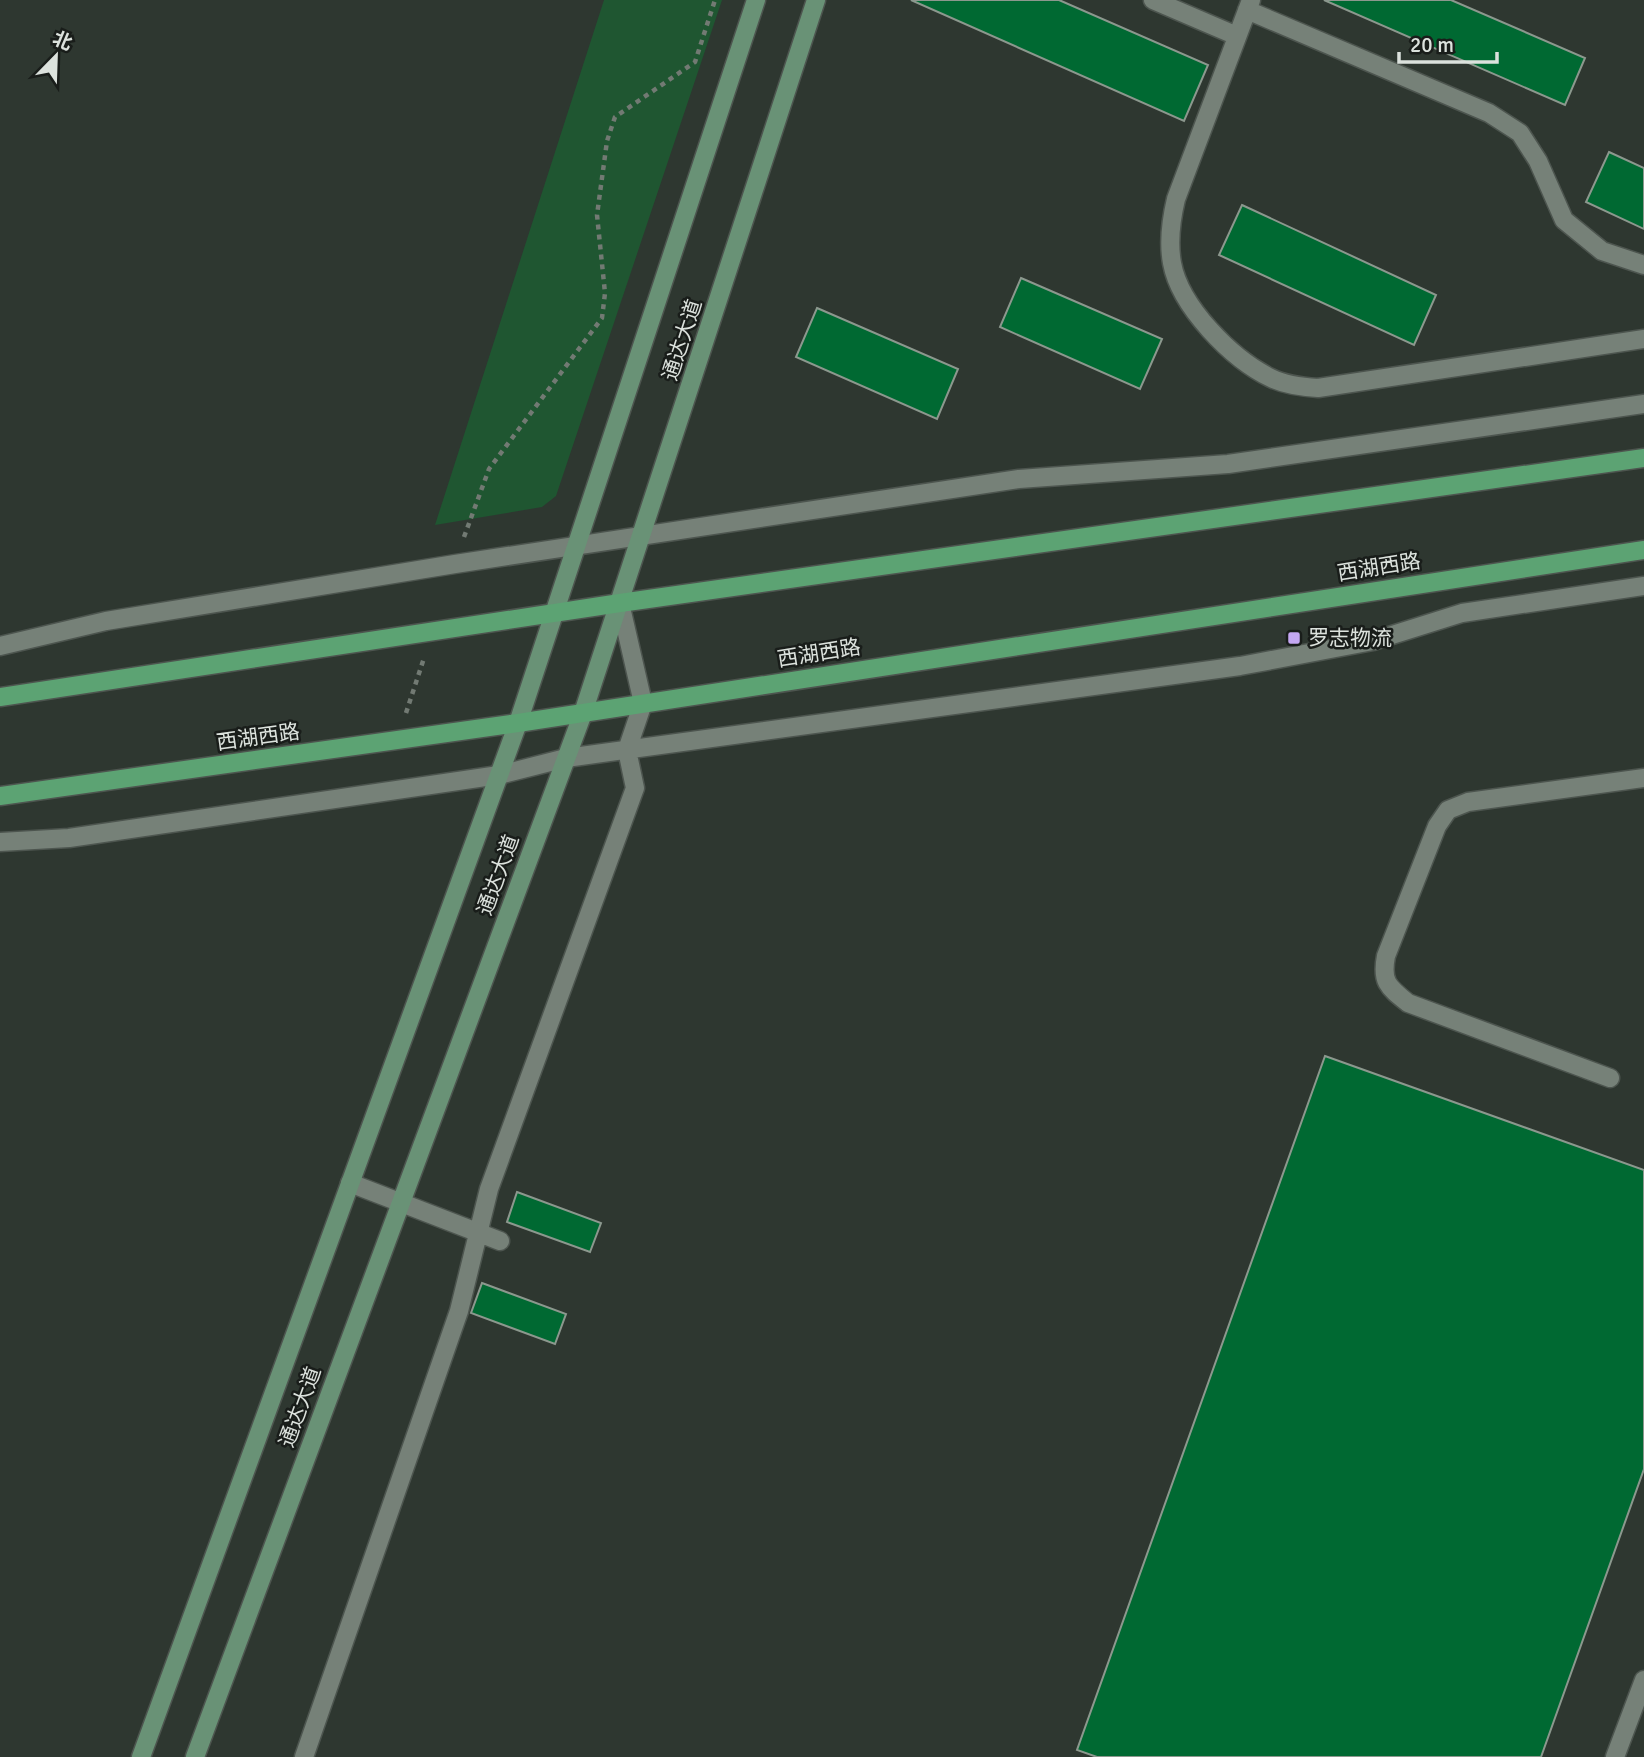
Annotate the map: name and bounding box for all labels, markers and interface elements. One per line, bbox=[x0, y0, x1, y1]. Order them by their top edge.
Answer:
north arrow bbox=[21, 21, 91, 91]
scale bar bbox=[1399, 21, 1497, 65]
text: 北 bbox=[49, 27, 76, 56]
text: 20 m bbox=[1410, 32, 1454, 58]
street label: 通达大道 bbox=[657, 296, 707, 384]
street label: 西湖西路 bbox=[1335, 548, 1423, 586]
place label: 罗志物流 bbox=[1308, 625, 1392, 651]
marker: 罗志物流 bbox=[1286, 630, 1302, 646]
street label: 西湖西路 bbox=[775, 634, 863, 672]
street label: 西湖西路 bbox=[215, 718, 301, 756]
street label: 通达大道 bbox=[471, 831, 525, 919]
street label: 通达大道 bbox=[273, 1363, 327, 1451]

